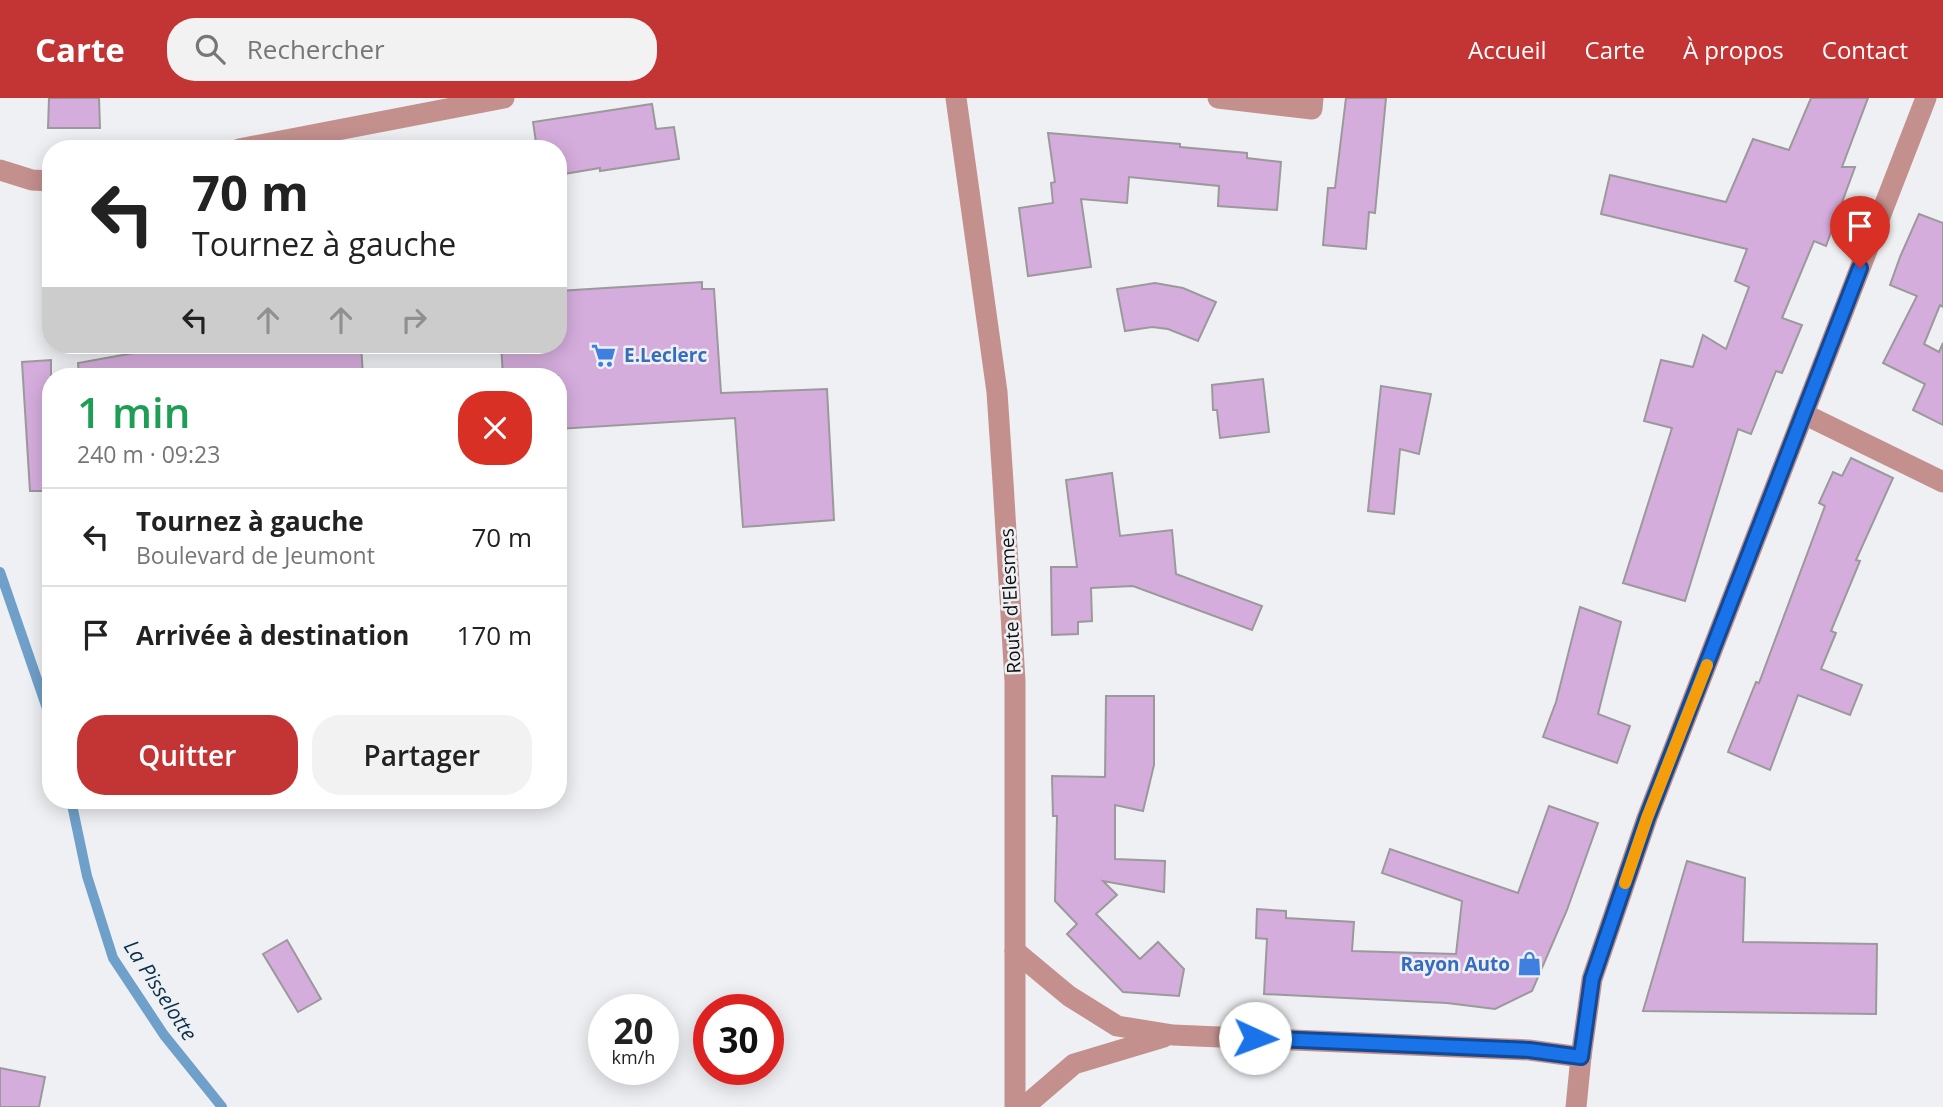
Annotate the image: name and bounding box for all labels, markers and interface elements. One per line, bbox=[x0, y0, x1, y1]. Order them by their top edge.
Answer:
search box bbox=[167, 18, 657, 81]
text: Carte bbox=[35, 27, 125, 72]
icon: search bbox=[191, 30, 229, 68]
text: Rechercher bbox=[247, 31, 385, 67]
text: Accueil bbox=[1468, 33, 1547, 66]
text: Carte bbox=[1585, 33, 1645, 66]
text: À propos bbox=[1683, 33, 1784, 66]
text: Contact bbox=[1822, 33, 1908, 66]
text: 70 m bbox=[192, 159, 309, 225]
icon: left bbox=[77, 168, 168, 259]
pin bbox=[1830, 196, 1890, 268]
icon: arrive bbox=[1841, 207, 1879, 245]
text: Tournez à gauche bbox=[192, 222, 456, 265]
icon: left bbox=[176, 301, 214, 339]
icon: ahead bbox=[249, 301, 287, 339]
icon: ahead bbox=[322, 301, 360, 339]
icon: right bbox=[395, 301, 433, 339]
supermarket icon: E.Leclerc bbox=[590, 341, 618, 369]
place label: E.Leclerc bbox=[624, 342, 707, 368]
text: 1 min bbox=[77, 383, 190, 440]
button: close bbox=[458, 391, 532, 465]
text: 240 m · 09:23 bbox=[77, 438, 220, 470]
text: Tournez à gauche bbox=[136, 503, 364, 539]
icon: left bbox=[77, 518, 115, 556]
text: 70 m bbox=[471, 519, 532, 555]
street label: Route d'Elesmes bbox=[993, 528, 1027, 674]
text: Boulevard de Jeumont bbox=[136, 539, 375, 571]
icon: arrive bbox=[77, 616, 115, 654]
text: Arrivée à destination bbox=[136, 617, 409, 653]
text: 170 m bbox=[457, 617, 532, 653]
button: Quitter bbox=[77, 715, 298, 795]
button: Partager bbox=[312, 715, 532, 795]
water label: La Pisselotte bbox=[118, 934, 204, 1046]
shop icon: Rayon Auto bbox=[1516, 950, 1544, 978]
place label: Rayon Auto bbox=[1400, 951, 1510, 977]
speed limit sign: 30 bbox=[693, 994, 784, 1085]
position arrow bbox=[1218, 1001, 1292, 1075]
text: 20 bbox=[613, 1007, 654, 1054]
text: km/h bbox=[612, 1045, 655, 1069]

